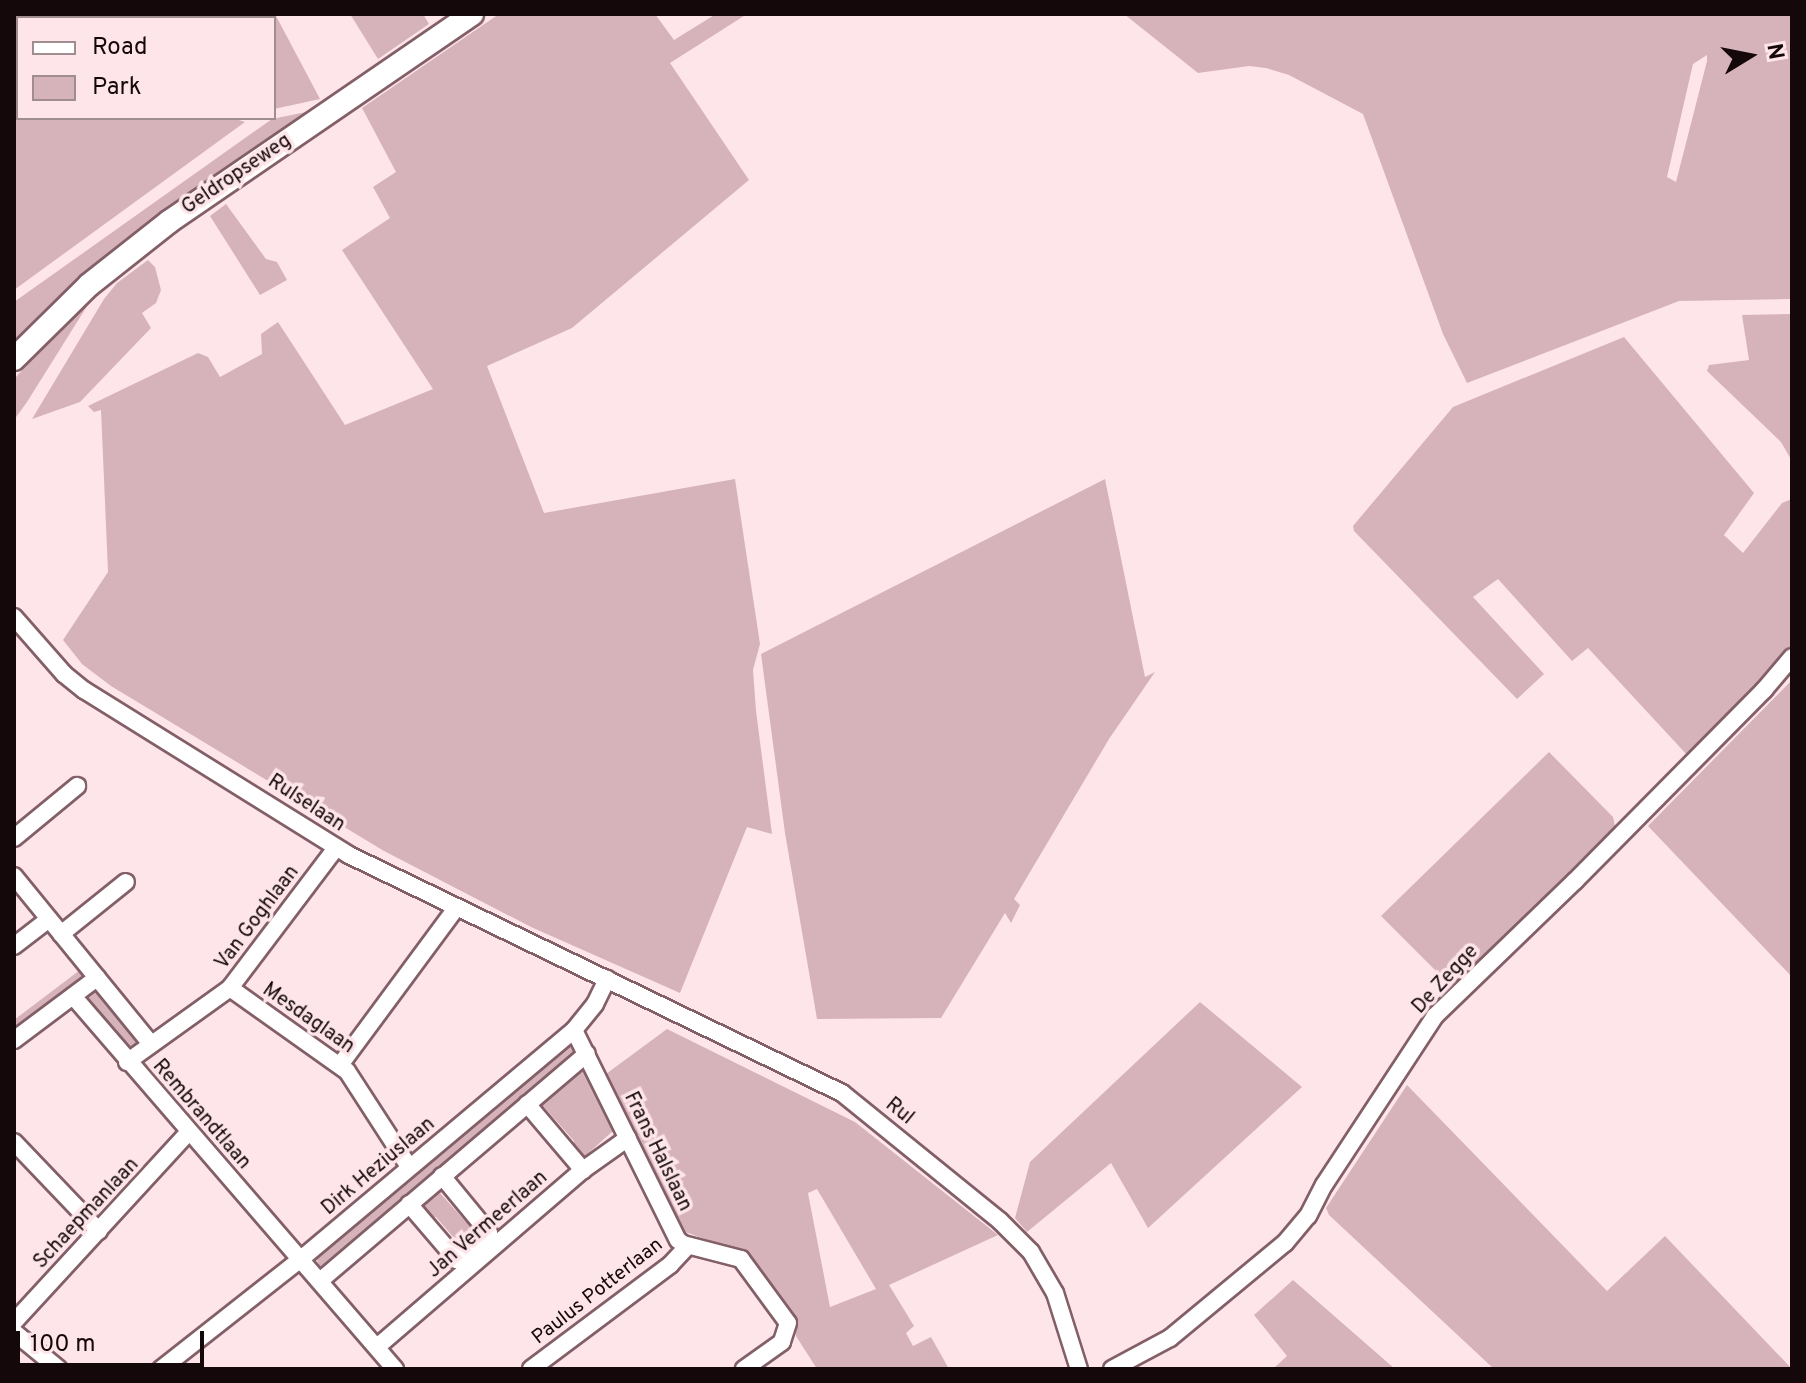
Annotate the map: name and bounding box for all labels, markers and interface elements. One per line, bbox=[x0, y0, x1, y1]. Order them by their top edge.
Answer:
legend bbox=[16, 16, 276, 120]
north arrow bbox=[1710, 16, 1790, 96]
text: Road bbox=[92, 33, 148, 63]
text: N bbox=[1759, 42, 1789, 62]
text: Park bbox=[92, 73, 142, 103]
street label: Geldropseweg bbox=[178, 130, 296, 220]
street label: Rulselaan bbox=[263, 770, 349, 838]
street label: Van Goghlaan bbox=[211, 861, 305, 975]
street label: De Zegge bbox=[1408, 940, 1484, 1020]
street label: Mesdaglaan bbox=[257, 978, 359, 1060]
street label: Rembrandtlaan bbox=[147, 1055, 255, 1175]
street label: Frans Halslaan bbox=[618, 1088, 696, 1216]
street label: Rul bbox=[880, 1093, 918, 1131]
street label: Dirk Heziuslaan bbox=[318, 1113, 440, 1221]
street label: Schaepmanlaan bbox=[29, 1154, 145, 1274]
street label: Jan Vermeerlaan bbox=[423, 1166, 553, 1284]
street label: Paulus Potterlaan bbox=[528, 1233, 668, 1351]
scale bar bbox=[20, 1315, 208, 1365]
text: 100 m bbox=[30, 1330, 96, 1360]

